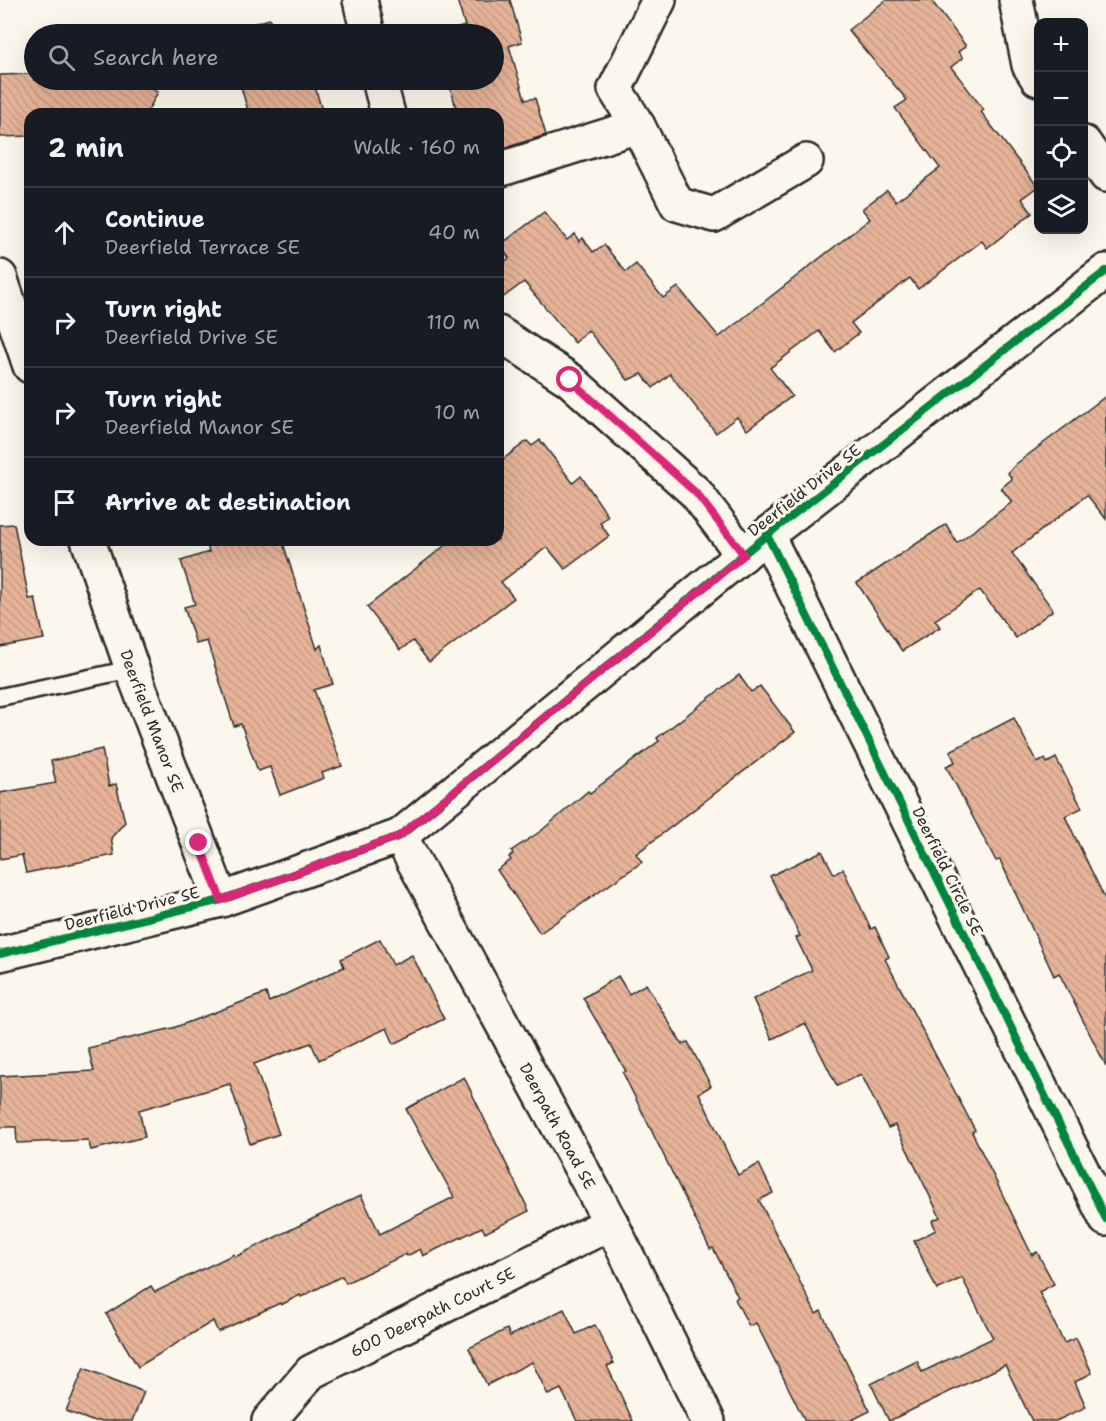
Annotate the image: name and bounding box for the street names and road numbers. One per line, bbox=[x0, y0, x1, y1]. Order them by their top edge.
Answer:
street label: Deerfield Drive SE bbox=[743, 440, 865, 541]
street label: Deerfield Manor SE bbox=[115, 647, 189, 796]
street label: Deerfield Circle SE bbox=[907, 803, 988, 939]
street label: Deerfield Drive SE bbox=[62, 882, 202, 935]
street label: Deerpath Road SE bbox=[515, 1059, 600, 1193]
street label: 600 Deerpath Court SE bbox=[347, 1262, 519, 1362]

